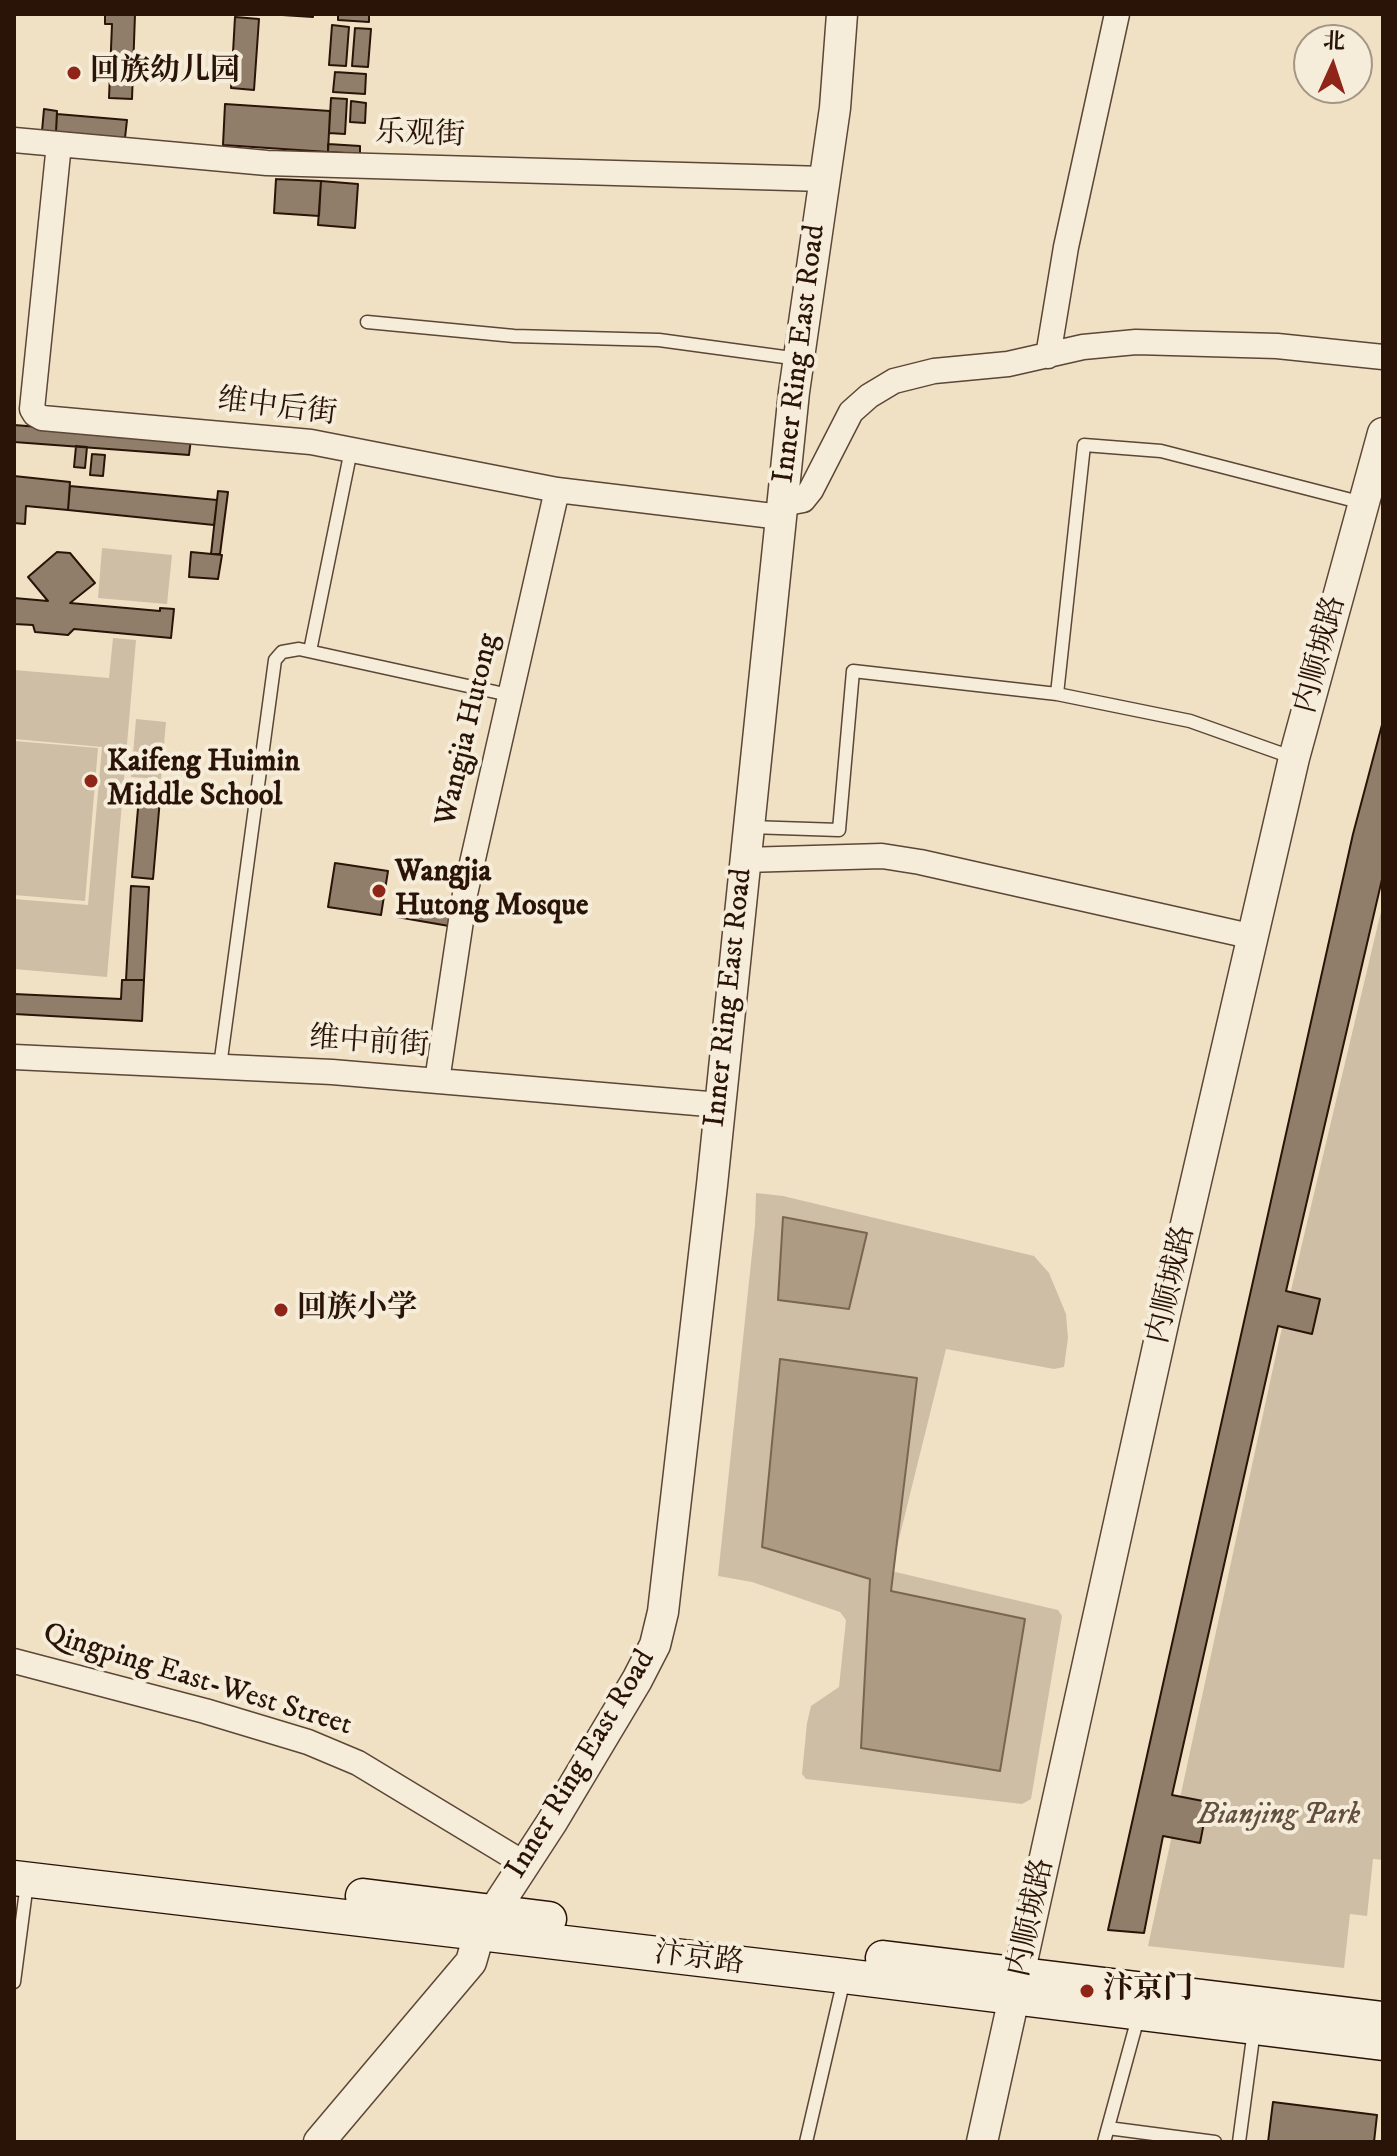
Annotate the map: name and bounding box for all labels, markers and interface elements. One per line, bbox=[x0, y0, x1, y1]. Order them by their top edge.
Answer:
north arrow bbox=[1293, 24, 1373, 104]
text: 北 bbox=[1322, 27, 1346, 56]
place label: 回族幼儿园 bbox=[90, 55, 240, 91]
marker: 回族幼儿园 bbox=[65, 64, 83, 82]
street label: 乐观街 bbox=[374, 116, 466, 156]
street label: Inner Ring East Road bbox=[767, 223, 835, 485]
street label: 维中后街 bbox=[215, 384, 339, 434]
street label: 内顺城路 bbox=[1289, 592, 1355, 718]
street label: Wangjia Hutong bbox=[429, 630, 509, 830]
place label: Kaifeng Huimin Middle School bbox=[107, 746, 300, 816]
marker: Kaifeng Huimin Middle School bbox=[82, 772, 100, 790]
place label: Wangjia Hutong Mosque bbox=[395, 856, 588, 926]
street label: Inner Ring East Road bbox=[699, 867, 761, 1129]
marker: Wangjia Hutong Mosque bbox=[370, 882, 388, 900]
street label: 维中前街 bbox=[308, 1022, 430, 1066]
street label: 内顺城路 bbox=[1142, 1222, 1204, 1348]
place label: 回族小学 bbox=[297, 1292, 417, 1328]
marker: 回族小学 bbox=[272, 1301, 290, 1319]
street label: Qingping East-West Street bbox=[38, 1617, 356, 1745]
street label: Inner Ring East Road bbox=[500, 1644, 664, 1886]
park label: Bianjing Park bbox=[1198, 1799, 1360, 1835]
street label: 内顺城路 bbox=[1003, 1856, 1063, 1980]
street label: 汴京路 bbox=[652, 1937, 746, 1983]
place label: 汴京门 bbox=[1103, 1973, 1193, 2009]
marker: 汴京门 bbox=[1078, 1982, 1096, 2000]

